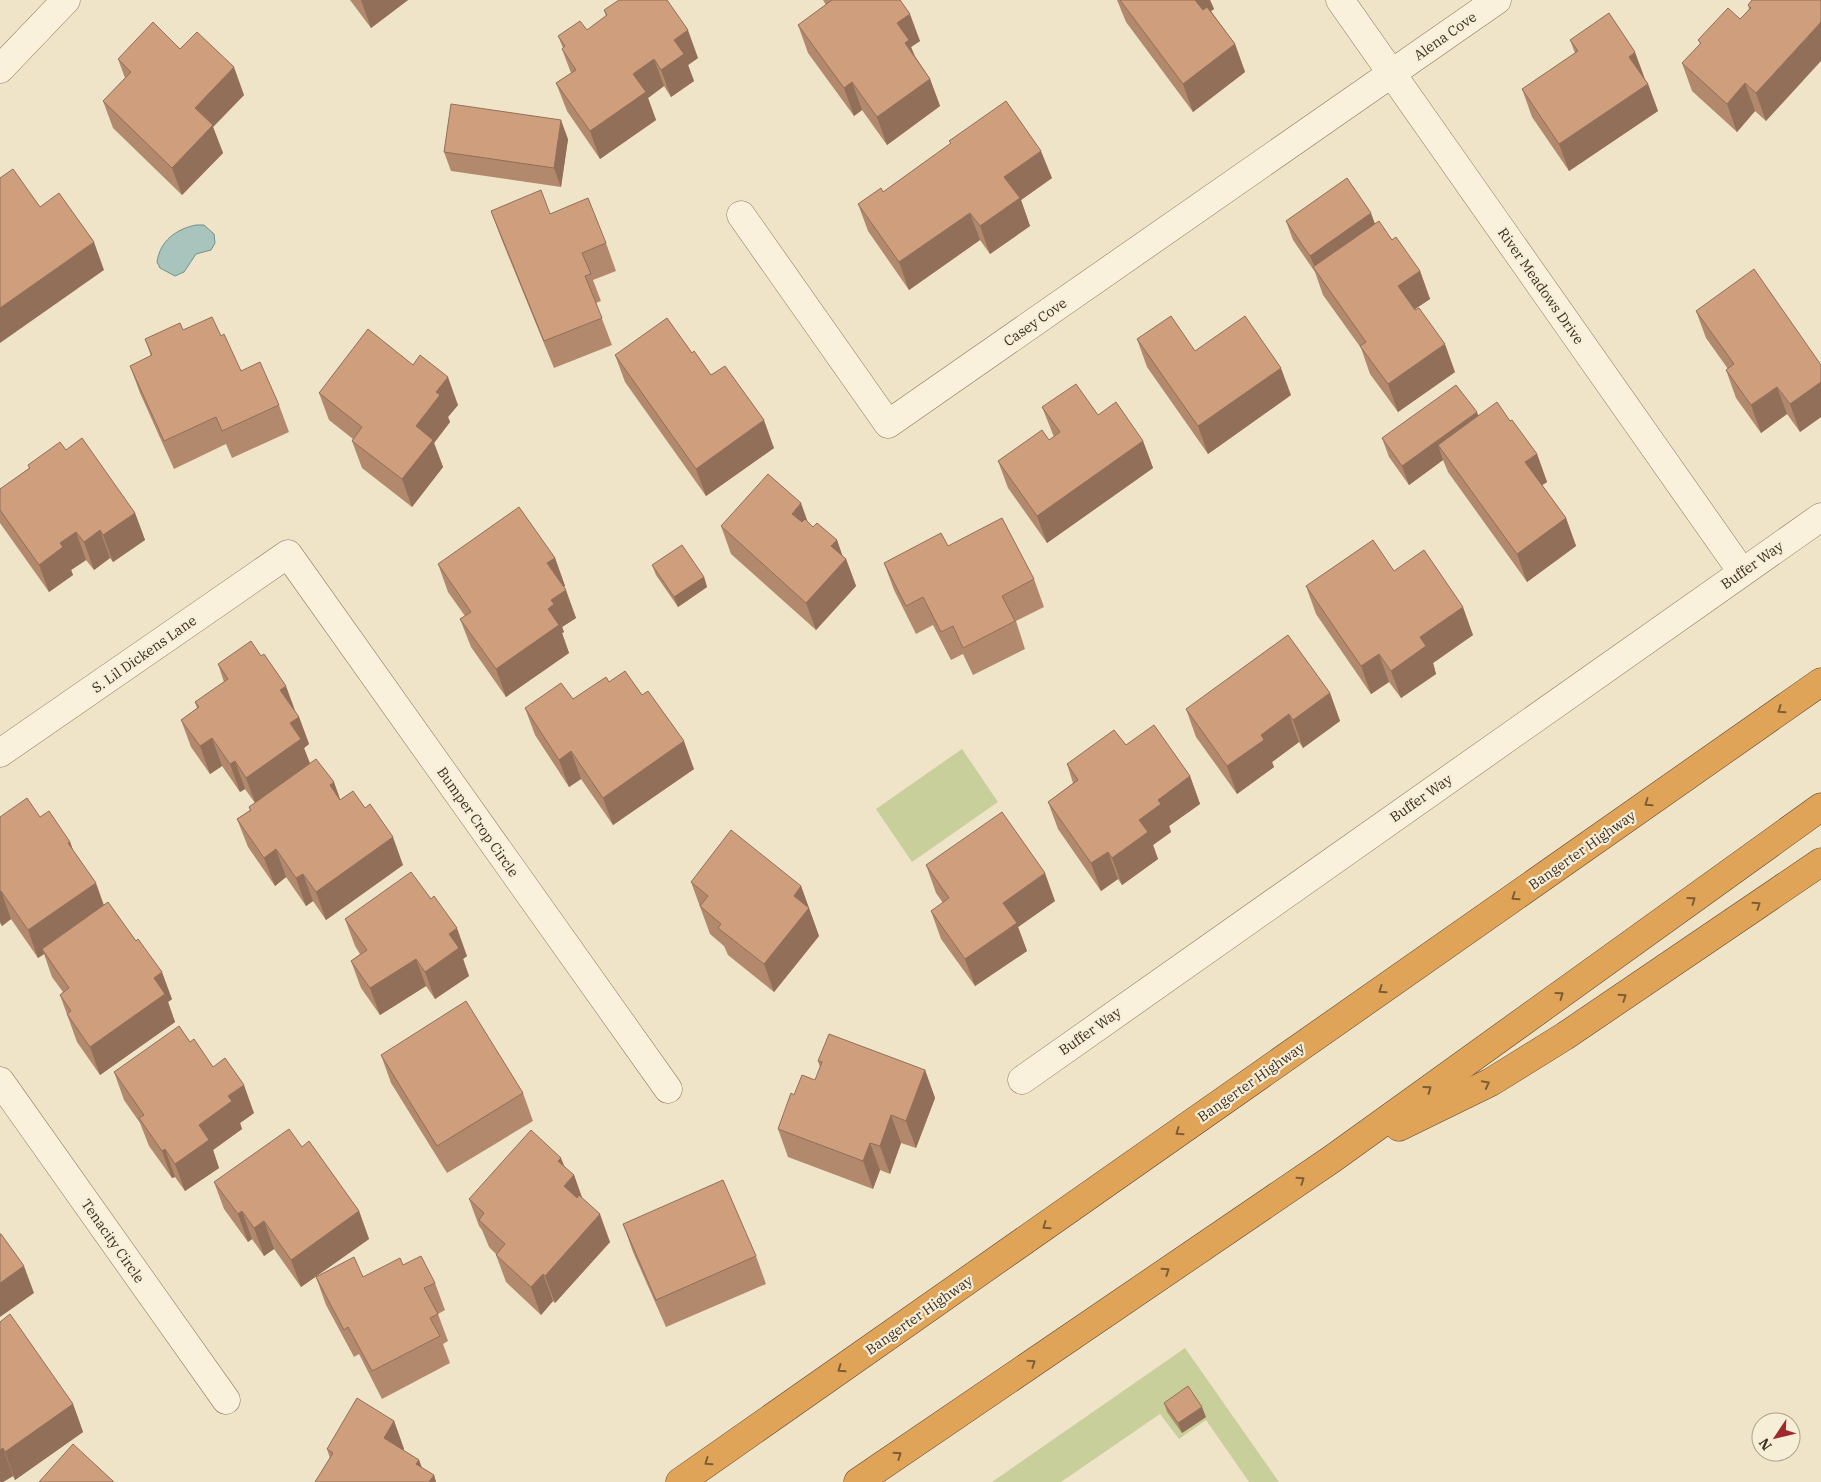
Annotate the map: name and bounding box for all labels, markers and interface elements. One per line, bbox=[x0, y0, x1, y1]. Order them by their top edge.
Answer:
street label: Alena Cove bbox=[1410, 8, 1480, 64]
street label: River Meadows Drive bbox=[1494, 224, 1588, 348]
street label: Casey Cove bbox=[1000, 294, 1070, 350]
street label: Buffer Way bbox=[1717, 537, 1787, 593]
street label: S. Lil Dickens Lane bbox=[88, 611, 200, 697]
one-way arrow bbox=[1777, 704, 1787, 713]
street label: Bumper Crop Circle bbox=[433, 763, 523, 881]
street label: Buffer Way bbox=[1386, 770, 1456, 826]
one-way arrow bbox=[1644, 797, 1654, 806]
street label: Bangerter Highway bbox=[1525, 806, 1639, 894]
one-way arrow bbox=[1511, 891, 1521, 900]
one-way arrow bbox=[1686, 897, 1696, 906]
one-way arrow bbox=[1752, 902, 1761, 911]
one-way arrow bbox=[1378, 984, 1388, 993]
one-way arrow bbox=[1554, 992, 1563, 1000]
one-way arrow bbox=[1617, 994, 1627, 1003]
street label: Buffer Way bbox=[1055, 1003, 1125, 1059]
street label: Bangerter Highway bbox=[1194, 1038, 1308, 1126]
one-way arrow bbox=[1481, 1080, 1490, 1090]
one-way arrow bbox=[1422, 1086, 1432, 1095]
one-way arrow bbox=[1175, 1126, 1185, 1135]
one-way arrow bbox=[1295, 1177, 1304, 1186]
street label: Tenacity Circle bbox=[77, 1195, 149, 1287]
one-way arrow bbox=[1042, 1220, 1052, 1229]
one-way arrow bbox=[1161, 1268, 1170, 1278]
street label: Bangerter Highway bbox=[862, 1271, 976, 1359]
one-way arrow bbox=[1026, 1360, 1036, 1369]
one-way arrow bbox=[837, 1363, 847, 1372]
north arrow bbox=[1751, 1412, 1801, 1462]
text: N bbox=[1755, 1435, 1776, 1454]
one-way arrow bbox=[893, 1451, 902, 1461]
one-way arrow bbox=[704, 1456, 714, 1465]

